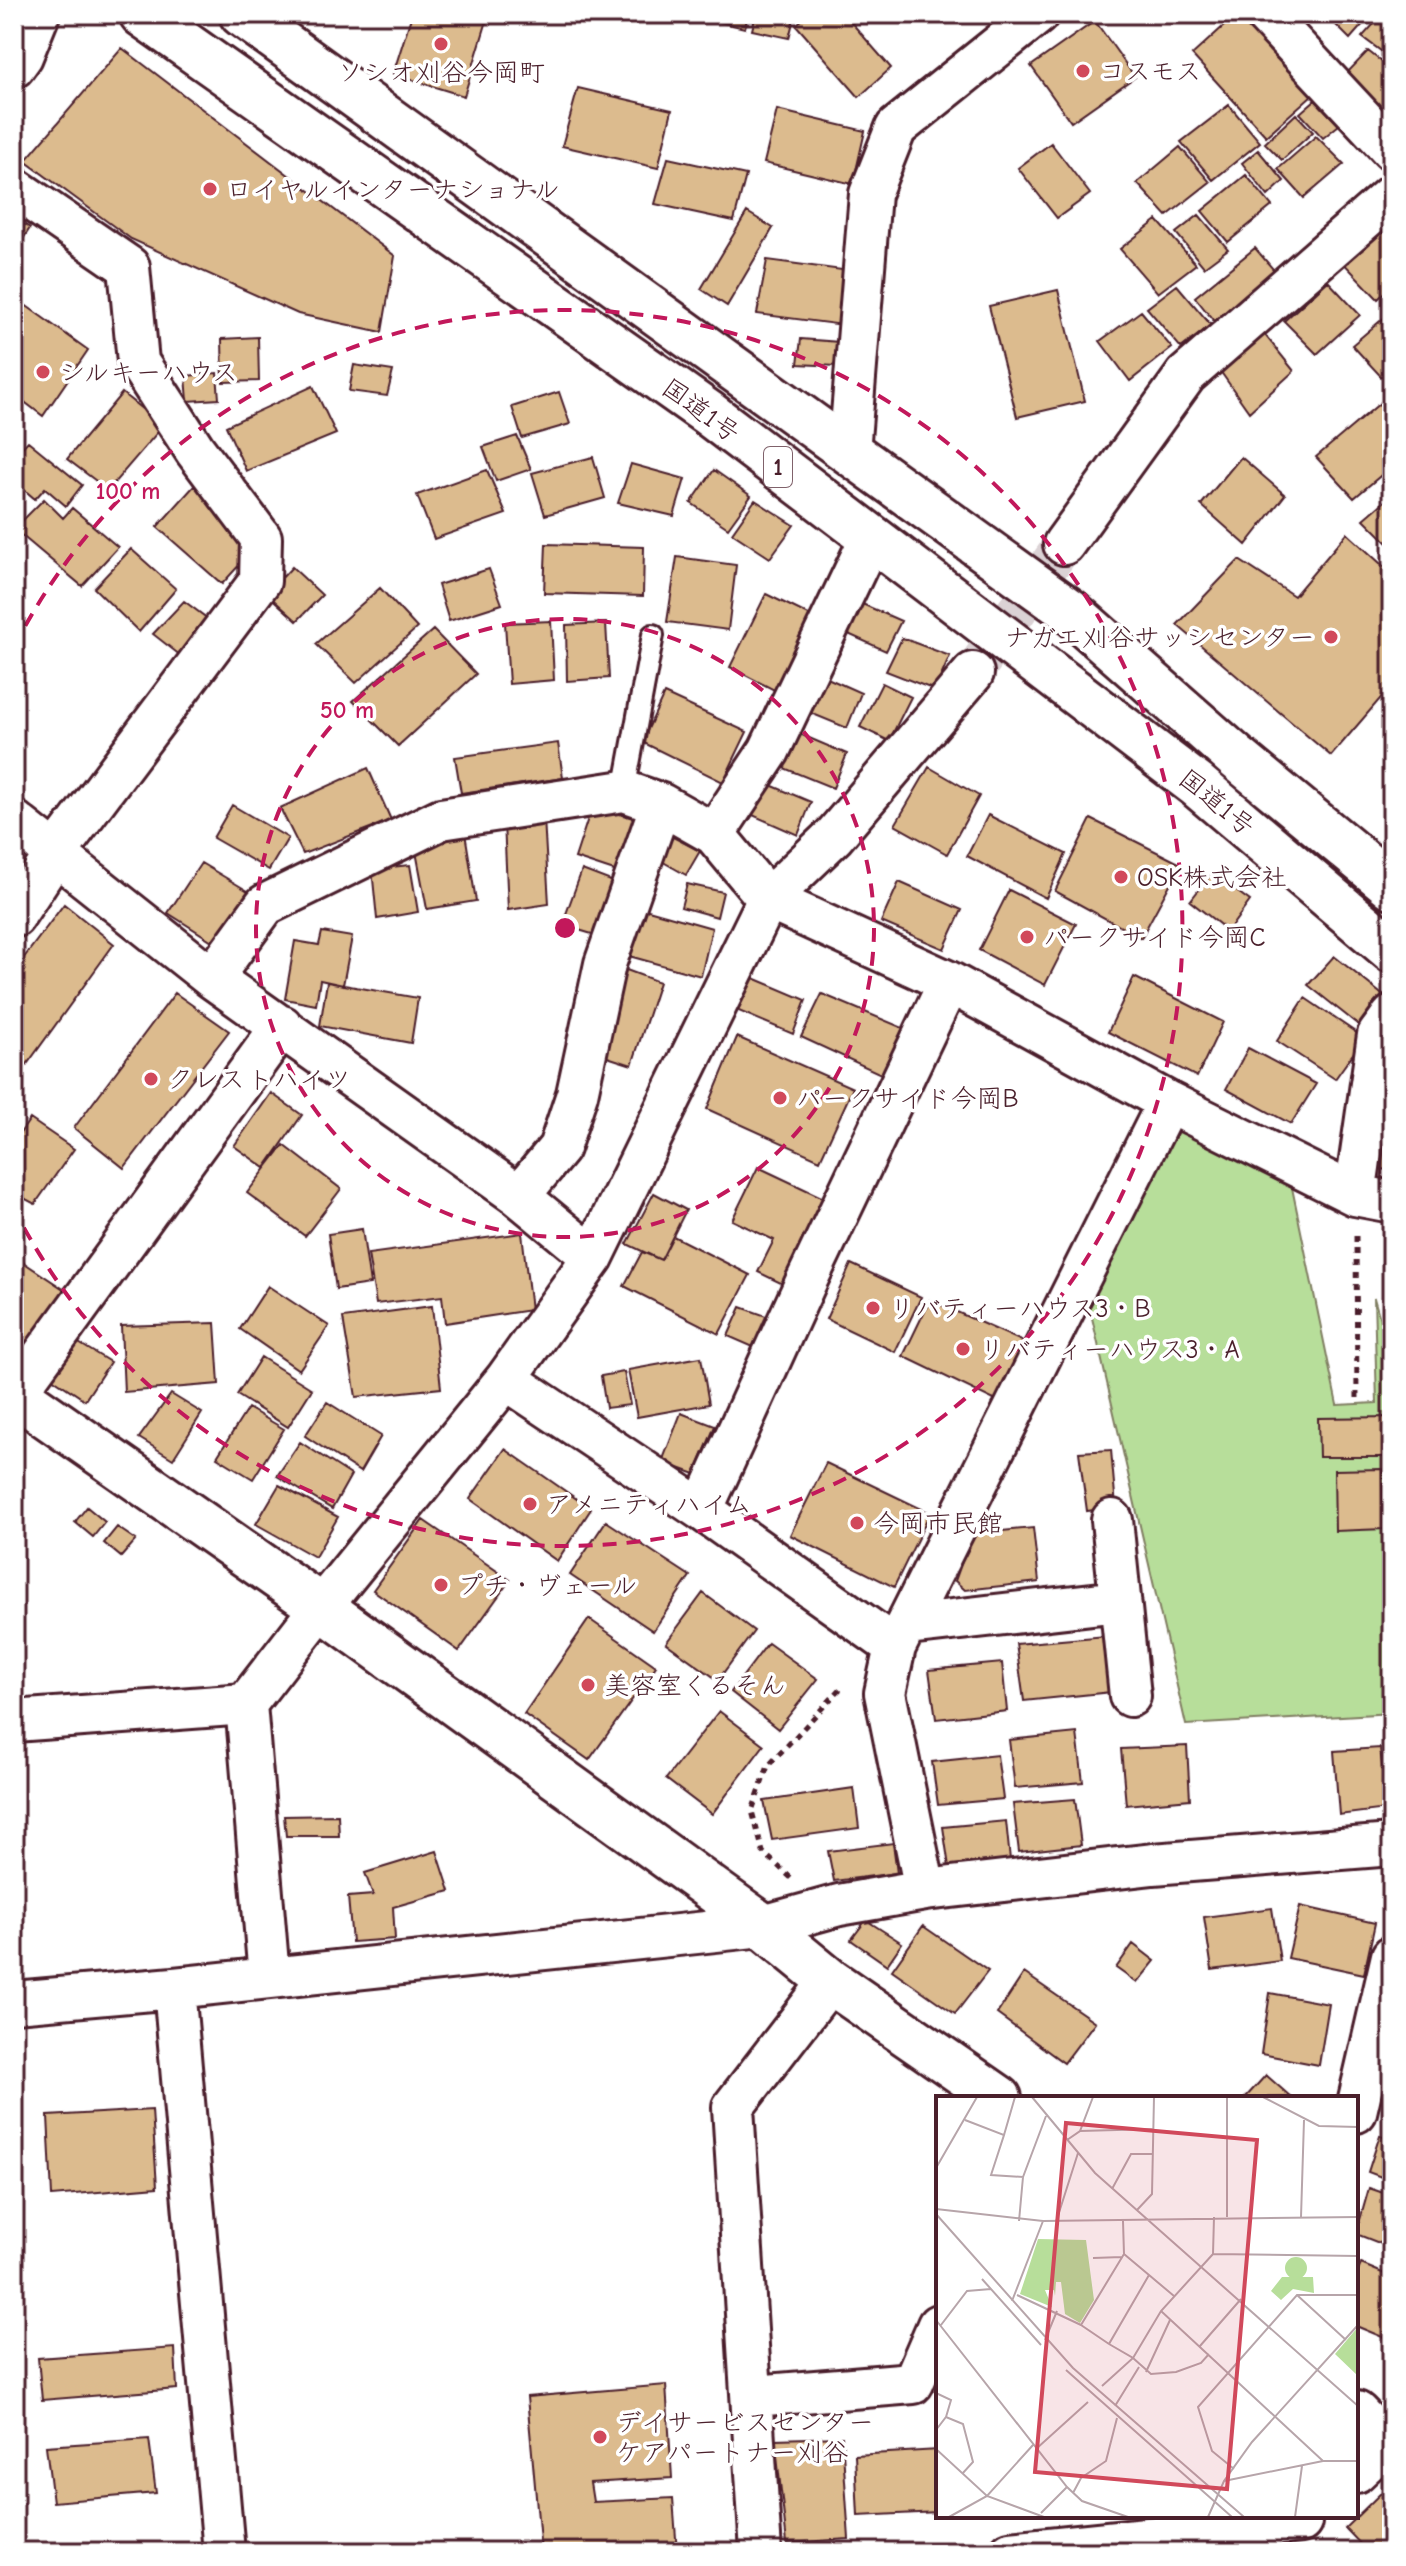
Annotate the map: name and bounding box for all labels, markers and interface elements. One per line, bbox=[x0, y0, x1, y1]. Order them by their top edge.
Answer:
marker: ソシオ刈谷今岡町 bbox=[432, 35, 450, 53]
place label: コスモス bbox=[1099, 57, 1201, 87]
place label: ソシオ刈谷今岡町 bbox=[337, 58, 545, 88]
marker: コスモス bbox=[1074, 62, 1092, 80]
place label: ロイヤルインターナショナル bbox=[226, 175, 560, 205]
marker: ロイヤルインターナショナル bbox=[201, 180, 219, 198]
place label: シルキーハウス bbox=[59, 358, 238, 388]
marker: シルキーハウス bbox=[34, 363, 52, 381]
street label: 国道1号 bbox=[656, 373, 745, 449]
road number: 1 bbox=[764, 447, 792, 487]
text: 100 m bbox=[96, 477, 160, 505]
place label: ナガエ刈谷サッシセンター bbox=[1004, 623, 1315, 653]
marker: ナガエ刈谷サッシセンター bbox=[1322, 628, 1340, 646]
text: 50 m bbox=[320, 696, 374, 724]
street label: 国道1号 bbox=[1173, 763, 1260, 842]
place label: OSK株式会社 bbox=[1137, 863, 1287, 893]
marker: OSK株式会社 bbox=[1112, 868, 1130, 886]
centre of rings bbox=[551, 914, 579, 942]
place label: パークサイド今岡C bbox=[1043, 923, 1265, 953]
marker: パークサイド今岡C bbox=[1018, 928, 1036, 946]
place label: クレストハイツ bbox=[167, 1065, 351, 1095]
marker: クレストハイツ bbox=[142, 1070, 160, 1088]
place label: パークサイド今岡B bbox=[796, 1084, 1019, 1114]
marker: パークサイド今岡B bbox=[771, 1089, 789, 1107]
place label: リバティーハウス3・B bbox=[889, 1294, 1151, 1324]
marker: リバティーハウス3・B bbox=[864, 1299, 882, 1317]
place label: リバティーハウス3・A bbox=[979, 1335, 1240, 1365]
marker: リバティーハウス3・A bbox=[954, 1340, 972, 1358]
place label: アメニティハイム bbox=[546, 1490, 752, 1520]
marker: アメニティハイム bbox=[521, 1495, 539, 1513]
place label: 今岡市民館 bbox=[873, 1509, 1003, 1539]
marker: 今岡市民館 bbox=[848, 1514, 866, 1532]
place label: プチ・ヴェール bbox=[457, 1571, 637, 1601]
marker: プチ・ヴェール bbox=[432, 1576, 450, 1594]
place label: 美容室くるそん bbox=[604, 1671, 786, 1701]
marker: 美容室くるそん bbox=[579, 1676, 597, 1694]
inset map bbox=[936, 2096, 1358, 2518]
place label: デイサービスセンター ケアパートナー刈谷 bbox=[616, 2408, 874, 2468]
marker: デイサービスセンター ケアパートナー刈谷 bbox=[591, 2428, 609, 2446]

